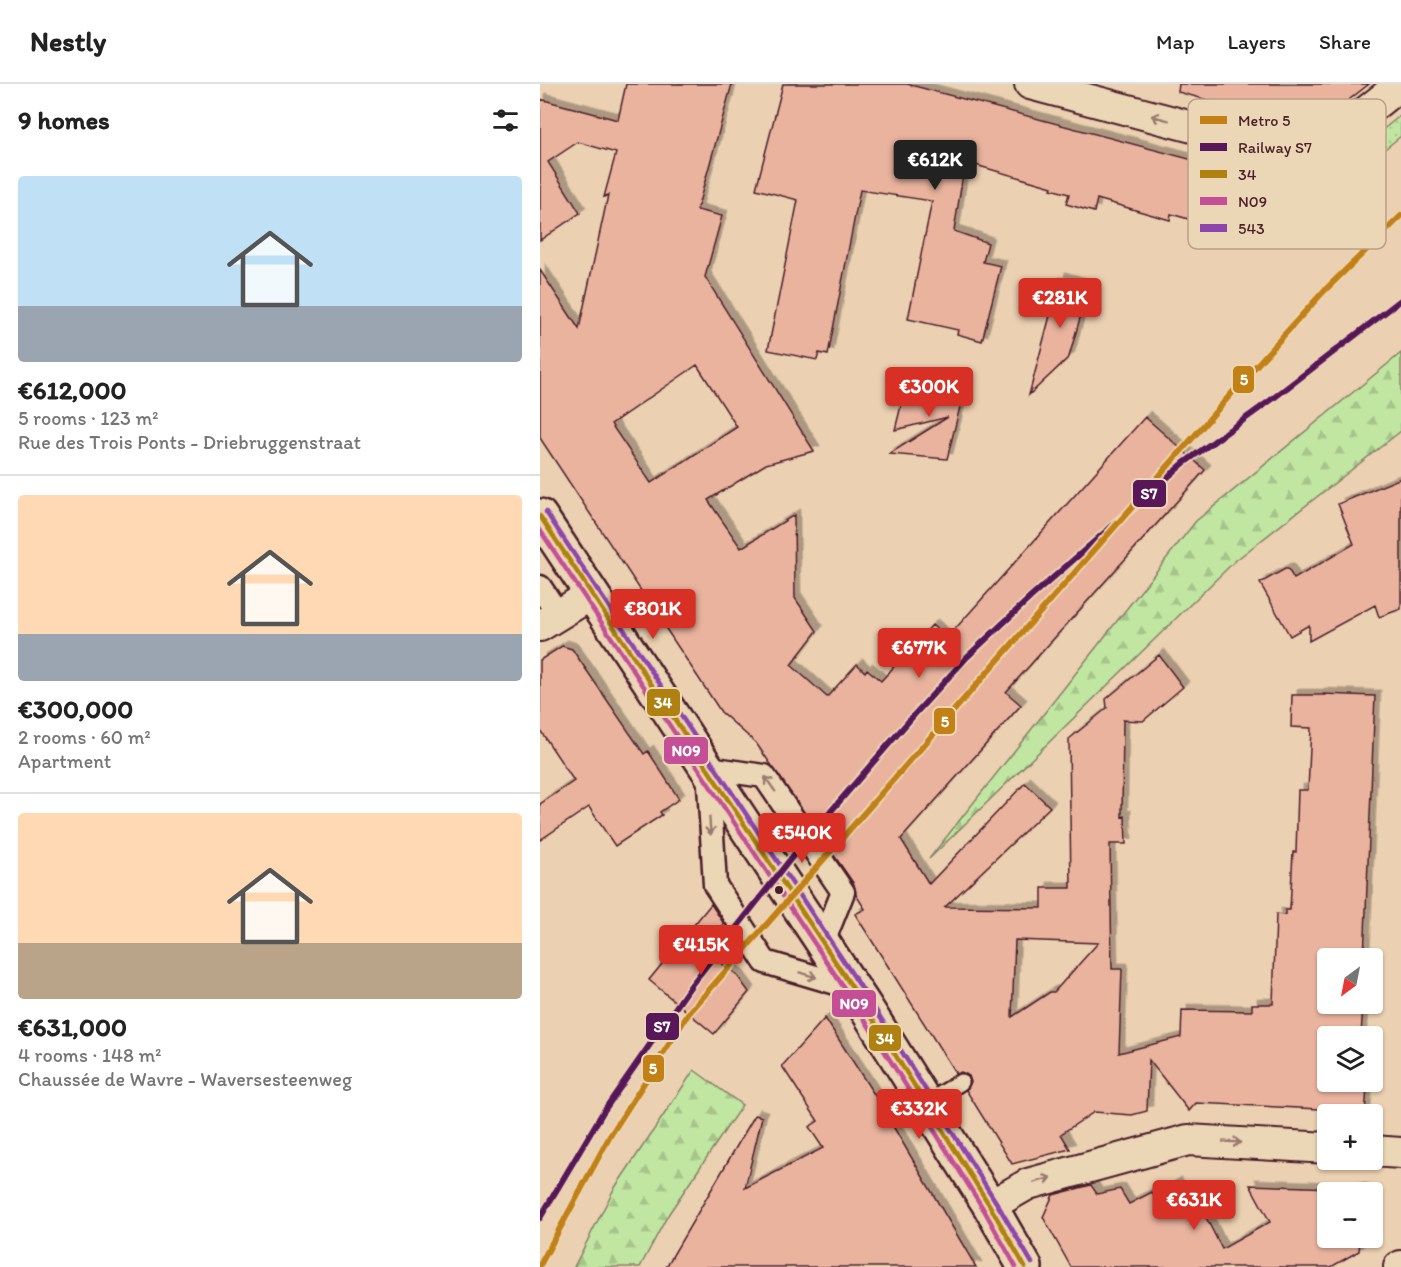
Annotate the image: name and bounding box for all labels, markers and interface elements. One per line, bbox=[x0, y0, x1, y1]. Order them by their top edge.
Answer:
text: Nestly bbox=[30, 24, 106, 58]
text: Map bbox=[1156, 29, 1195, 54]
text: Layers bbox=[1228, 29, 1286, 54]
text: Share bbox=[1319, 29, 1371, 54]
legend bbox=[1188, 99, 1386, 249]
text: 9 homes bbox=[18, 104, 110, 136]
icon: filters bbox=[489, 104, 522, 137]
text: Metro 5 bbox=[1238, 111, 1290, 130]
one-way arrow bbox=[1150, 112, 1169, 124]
text: Railway S7 bbox=[1238, 138, 1312, 157]
pin: €612K bbox=[893, 140, 977, 191]
text: €612K bbox=[908, 147, 962, 171]
text: 34 bbox=[1238, 165, 1257, 184]
text: N09 bbox=[1238, 192, 1267, 211]
icon: home bbox=[216, 215, 324, 323]
text: 543 bbox=[1238, 219, 1265, 238]
pin: €281K bbox=[1018, 278, 1102, 329]
text: €281K bbox=[1033, 285, 1087, 309]
line badge: 5 bbox=[1232, 365, 1255, 394]
pin: €300K bbox=[887, 367, 971, 418]
text: 5 bbox=[1240, 370, 1249, 389]
text: €612,000 bbox=[18, 374, 127, 406]
text: €300K bbox=[899, 374, 959, 398]
text: 5 rooms · 123 m² bbox=[18, 406, 159, 430]
text: Rue des Trois Ponts - Driebruggenstraat bbox=[18, 430, 361, 454]
line badge: S7 bbox=[1132, 479, 1167, 508]
text: S7 bbox=[1141, 484, 1158, 503]
icon: home bbox=[216, 534, 324, 642]
pin: €801K bbox=[611, 589, 695, 640]
text: €801K bbox=[625, 596, 681, 620]
pin: €677K bbox=[877, 628, 961, 679]
text: €677K bbox=[892, 635, 946, 659]
line badge: 34 bbox=[646, 688, 681, 717]
text: €300,000 bbox=[18, 693, 133, 725]
text: 34 bbox=[654, 693, 673, 712]
line badge: 5 bbox=[933, 707, 956, 735]
text: 5 bbox=[941, 712, 950, 731]
text: 2 rooms · 60 m² bbox=[18, 725, 151, 749]
line badge: N09 bbox=[663, 736, 709, 765]
text: N09 bbox=[671, 741, 701, 760]
text: Apartment bbox=[18, 749, 111, 773]
one-way arrow bbox=[764, 777, 776, 793]
pin: €540K bbox=[760, 813, 844, 864]
one-way arrow bbox=[705, 816, 716, 836]
text: €540K bbox=[772, 820, 832, 844]
icon: home bbox=[216, 852, 324, 960]
unlabelled marker bbox=[773, 884, 785, 896]
pin: €415K bbox=[659, 925, 743, 976]
text: €415K bbox=[673, 932, 729, 956]
north arrow bbox=[1317, 948, 1383, 1014]
map controls bbox=[1317, 948, 1383, 1248]
one-way arrow bbox=[798, 970, 817, 981]
line badge: N09 bbox=[831, 989, 877, 1018]
text: N09 bbox=[839, 994, 869, 1013]
text: €631,000 bbox=[18, 1011, 127, 1043]
line badge: S7 bbox=[645, 1012, 680, 1041]
text: S7 bbox=[654, 1017, 671, 1036]
line badge: 34 bbox=[868, 1024, 902, 1052]
button: layers bbox=[1317, 1026, 1383, 1092]
text: 34 bbox=[876, 1029, 895, 1048]
text: 4 rooms · 148 m² bbox=[18, 1043, 162, 1067]
line badge: 5 bbox=[642, 1054, 665, 1083]
text: 5 bbox=[649, 1059, 658, 1078]
text: Chaussée de Wavre - Waversesteenweg bbox=[18, 1067, 352, 1091]
pin: €332K bbox=[877, 1089, 961, 1140]
text: €332K bbox=[891, 1096, 947, 1120]
button: + bbox=[1317, 1104, 1383, 1170]
one-way arrow bbox=[1222, 1137, 1242, 1148]
one-way arrow bbox=[1033, 1174, 1052, 1185]
pin: €631K bbox=[1152, 1180, 1236, 1231]
button: − bbox=[1317, 1182, 1383, 1248]
text: €631K bbox=[1167, 1187, 1221, 1211]

